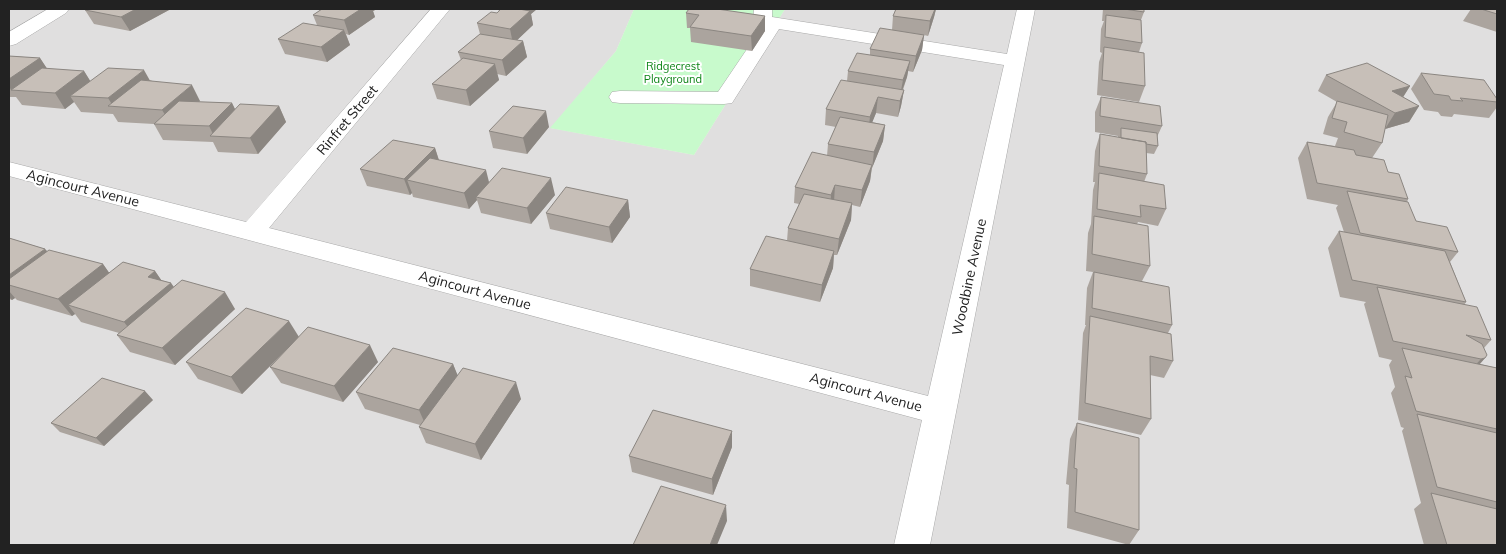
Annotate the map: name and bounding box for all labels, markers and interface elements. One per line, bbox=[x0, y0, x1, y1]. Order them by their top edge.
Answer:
park label: Ridgecrest Playground bbox=[644, 59, 702, 86]
street label: Rinfret Street bbox=[313, 81, 382, 159]
street label: Agincourt Avenue bbox=[25, 165, 141, 211]
street label: Woodbine Avenue bbox=[948, 217, 990, 337]
street label: Agincourt Avenue bbox=[417, 266, 533, 314]
street label: Agincourt Avenue bbox=[808, 368, 924, 416]

